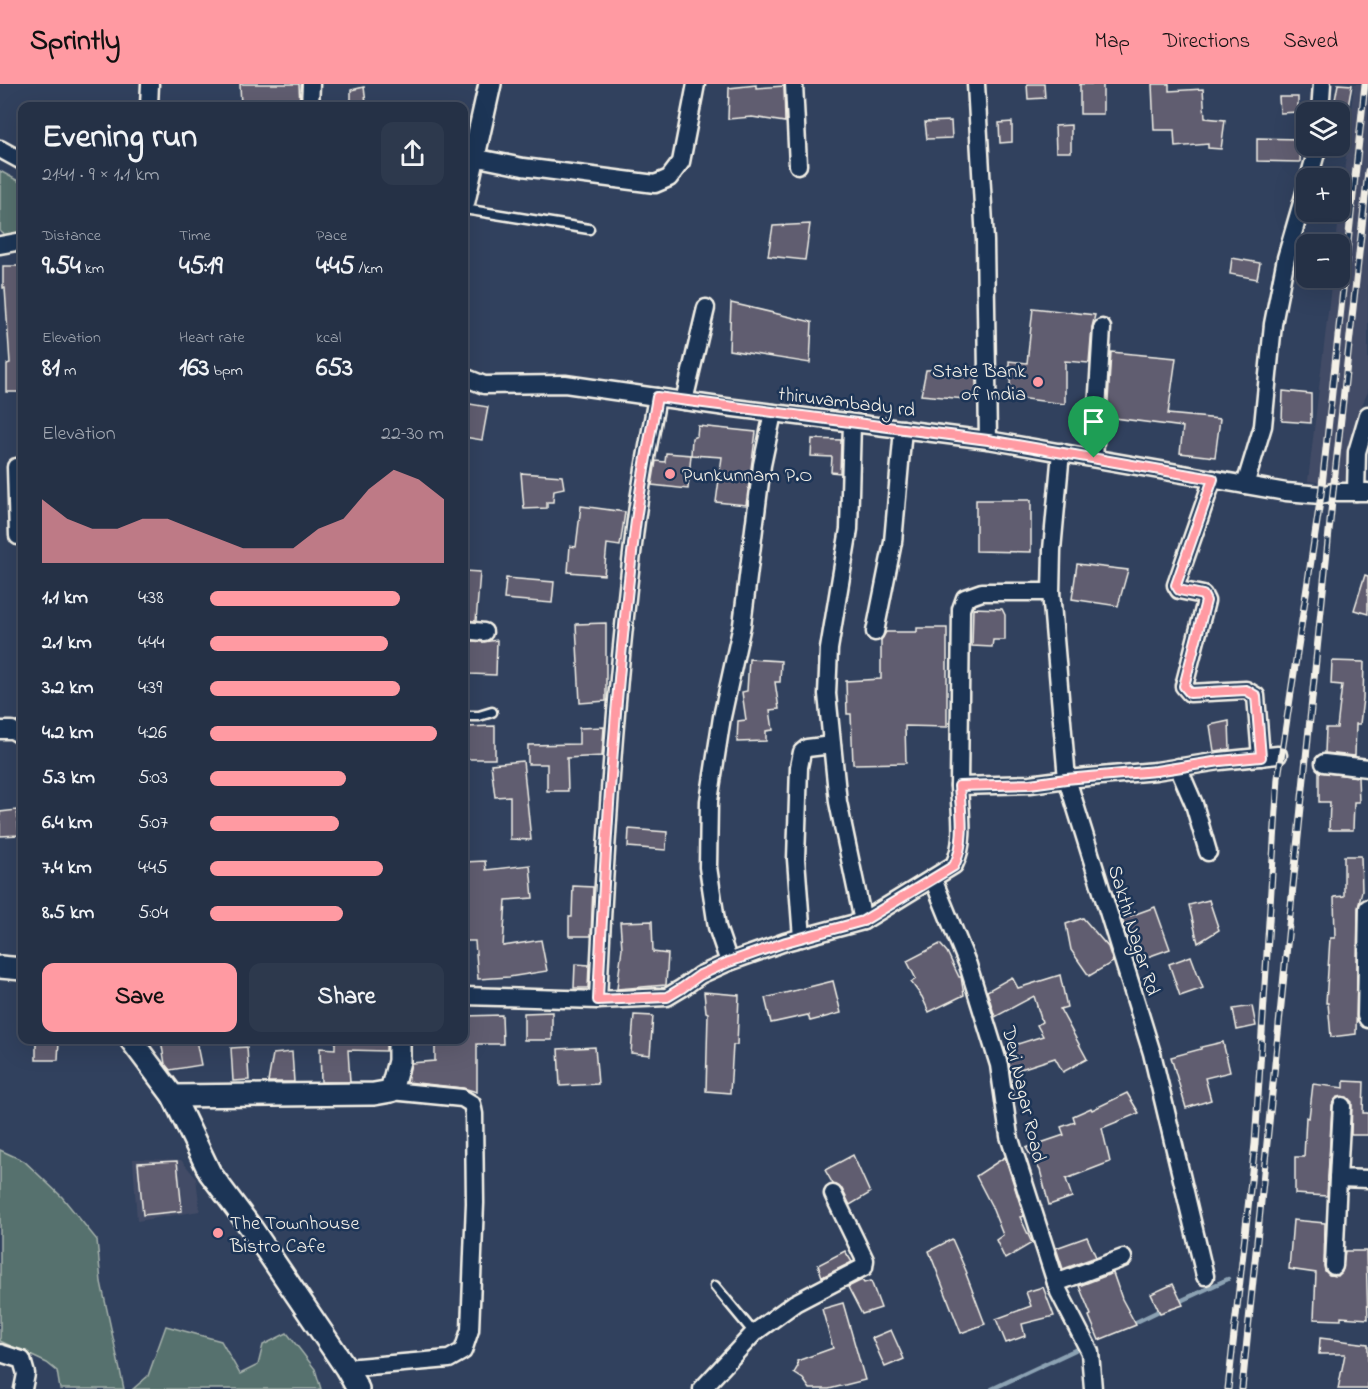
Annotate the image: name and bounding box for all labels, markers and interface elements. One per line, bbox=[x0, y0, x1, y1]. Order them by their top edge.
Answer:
text: Sprintly bbox=[30, 22, 120, 63]
text: Map bbox=[1094, 27, 1130, 57]
text: Directions bbox=[1163, 27, 1250, 57]
text: Saved bbox=[1283, 27, 1338, 57]
map controls bbox=[1296, 102, 1350, 288]
button: layers bbox=[1296, 102, 1350, 156]
text: Evening run bbox=[42, 114, 197, 162]
button: share bbox=[381, 122, 444, 185]
text: 21:41 · 9 × 1.1 km bbox=[42, 161, 159, 190]
button: + bbox=[1296, 168, 1350, 222]
text: Distance bbox=[42, 224, 101, 248]
text: Time bbox=[179, 224, 211, 248]
text: Pace bbox=[316, 224, 347, 248]
button: − bbox=[1296, 234, 1350, 288]
text: 9.54 bbox=[42, 248, 81, 286]
text: 45:19 bbox=[179, 248, 223, 286]
text: 4:45 bbox=[316, 248, 355, 286]
text: km bbox=[81, 257, 104, 281]
text: /km bbox=[355, 257, 383, 281]
text: Elevation bbox=[42, 326, 101, 350]
text: Heart rate bbox=[179, 326, 245, 350]
text: kcal bbox=[316, 326, 341, 350]
text: 81 bbox=[42, 350, 60, 388]
text: 163 bbox=[179, 350, 209, 388]
text: 653 bbox=[316, 350, 353, 388]
place label: State Bank of India bbox=[932, 358, 1026, 410]
text: m bbox=[60, 359, 76, 383]
text: bpm bbox=[209, 359, 243, 383]
marker: State Bank of India bbox=[1031, 375, 1045, 389]
street label: thiruvambady rd bbox=[777, 381, 917, 426]
pin bbox=[1068, 396, 1119, 458]
icon: arrive bbox=[1077, 405, 1110, 438]
text: Elevation bbox=[42, 420, 116, 449]
text: 22–30 m bbox=[381, 420, 444, 449]
place label: Punkunnam P.O bbox=[682, 462, 812, 491]
marker: Punkunnam P.O bbox=[663, 467, 677, 481]
text: 1.1 km bbox=[42, 584, 88, 613]
text: 4:38 bbox=[138, 584, 164, 613]
text: 2.1 km bbox=[42, 629, 92, 658]
text: 4:44 bbox=[138, 629, 164, 658]
text: 3.2 km bbox=[42, 674, 94, 703]
text: 4:39 bbox=[138, 674, 162, 703]
text: 4.2 km bbox=[42, 719, 94, 748]
text: 4:26 bbox=[138, 719, 167, 748]
text: 5.3 km bbox=[42, 764, 95, 793]
text: 5:03 bbox=[138, 764, 168, 793]
text: 6.4 km bbox=[42, 809, 92, 838]
text: 5:07 bbox=[138, 809, 168, 838]
text: 7.4 km bbox=[42, 854, 92, 883]
text: 4:45 bbox=[138, 854, 168, 883]
street label: Sakthi Nagar Rd bbox=[1098, 862, 1166, 1000]
text: 8.5 km bbox=[42, 899, 94, 928]
text: 5:04 bbox=[138, 899, 168, 928]
button: Save bbox=[42, 963, 237, 1032]
button: Share bbox=[249, 963, 444, 1032]
street label: Devi Nagar Road bbox=[992, 1023, 1052, 1166]
place label: The Townhouse Bistro Cafe bbox=[229, 1210, 359, 1262]
marker: The Townhouse Bistro Cafe bbox=[211, 1226, 225, 1240]

